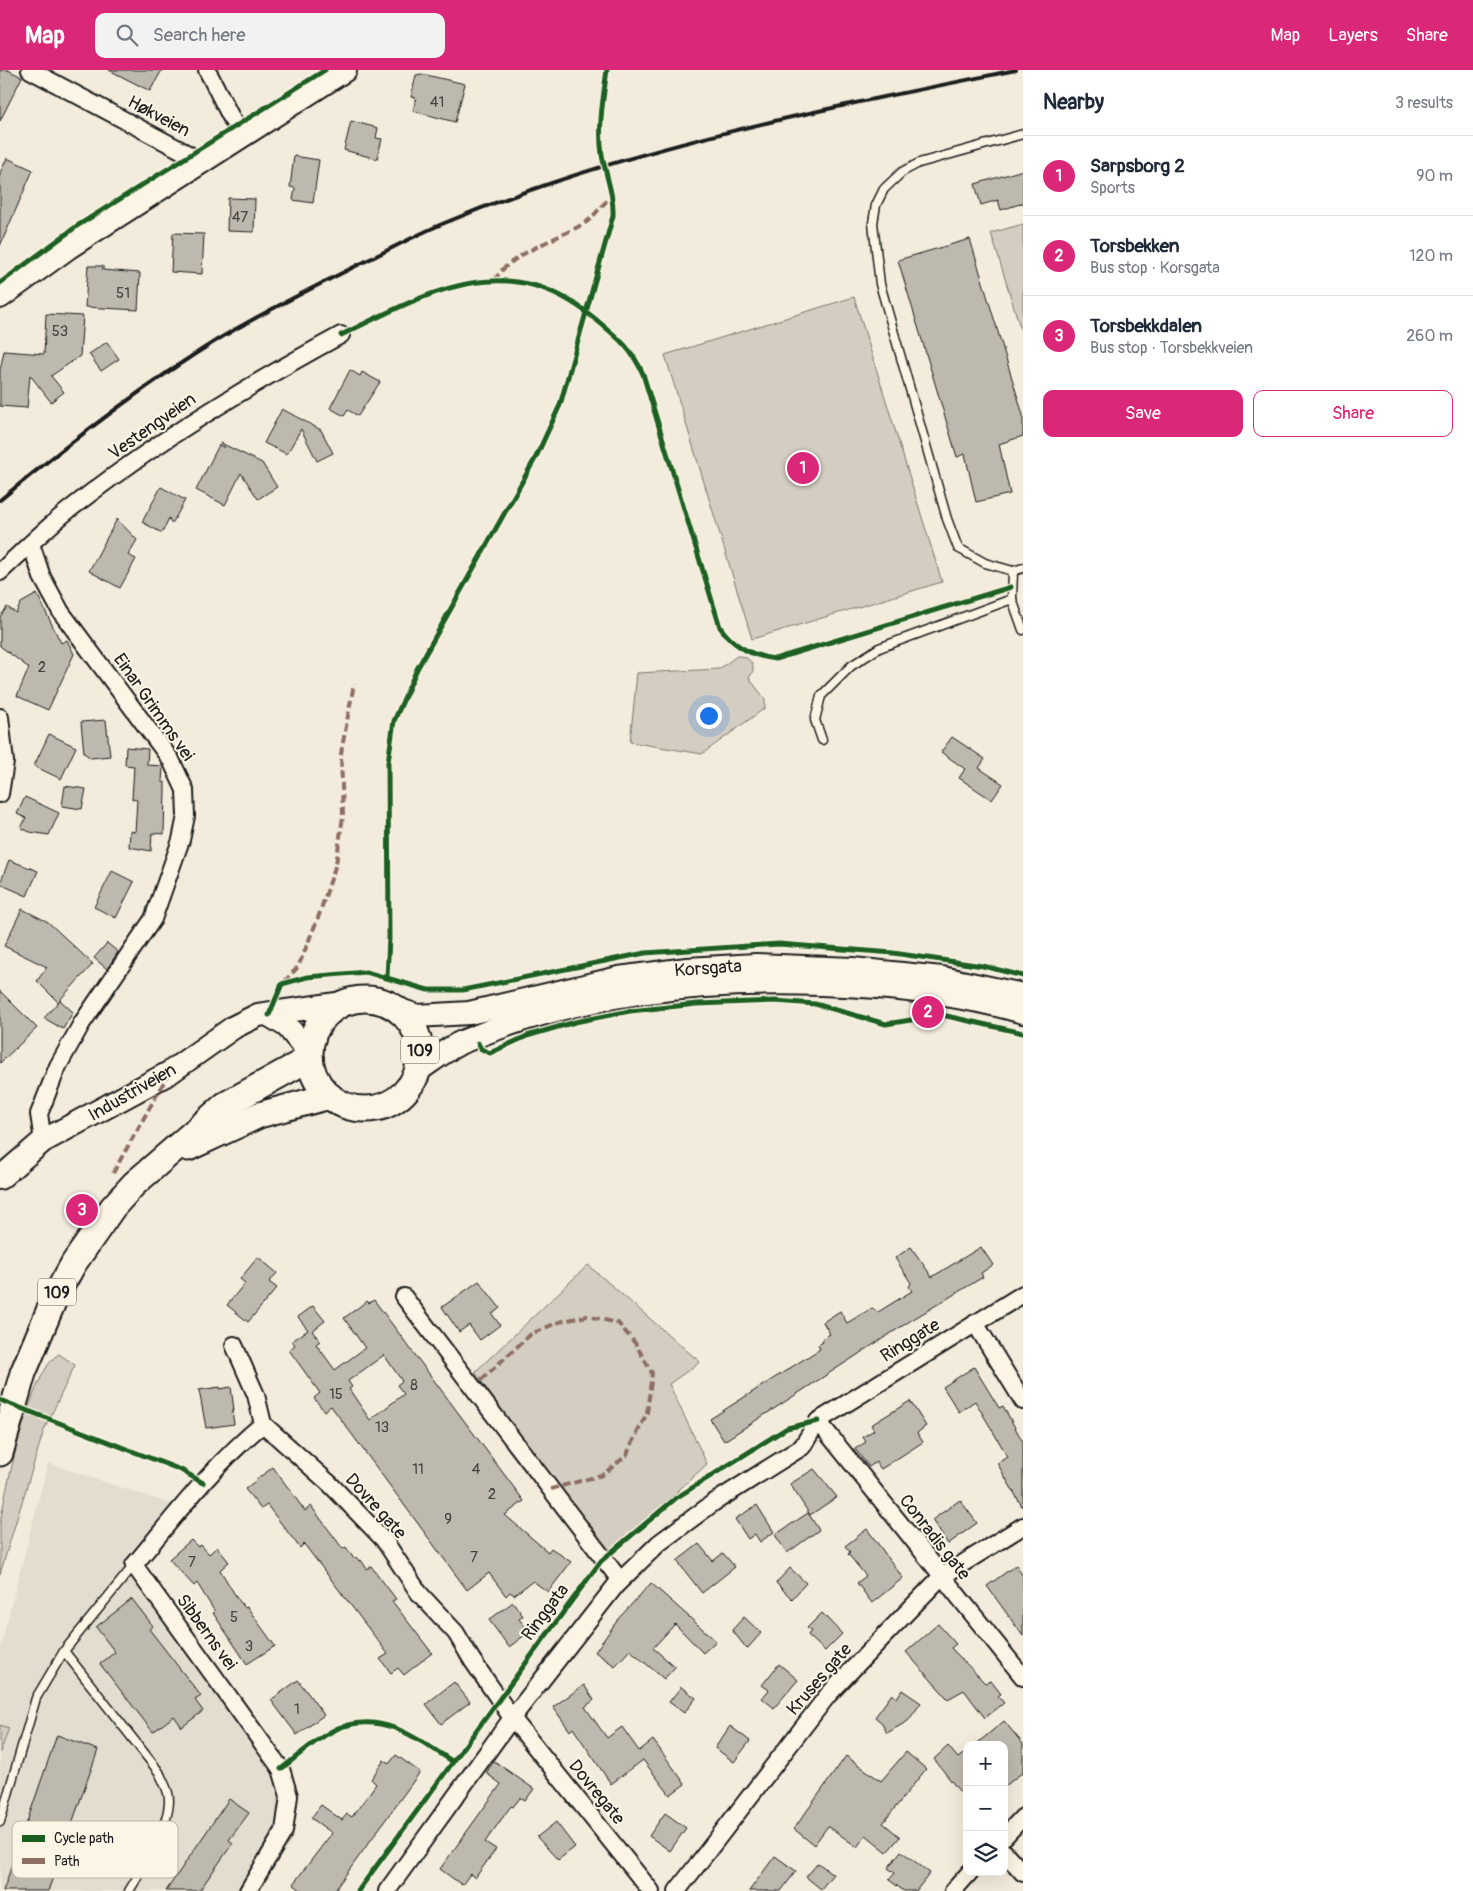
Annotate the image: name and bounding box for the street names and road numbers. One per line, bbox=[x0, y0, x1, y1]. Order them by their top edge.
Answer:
street label: Høkveien bbox=[124, 90, 194, 142]
street label: Vestengveien bbox=[104, 388, 200, 465]
street label: Einar Grimms vei bbox=[108, 649, 199, 766]
street label: Korsgata bbox=[674, 955, 743, 982]
road number: 109 bbox=[401, 1036, 439, 1064]
street label: Industriveien bbox=[84, 1058, 180, 1127]
road number: 109 bbox=[38, 1278, 76, 1306]
street label: Ringgate bbox=[876, 1313, 944, 1368]
street label: Dovre gate bbox=[340, 1469, 411, 1544]
street label: Conradis gate bbox=[894, 1490, 975, 1585]
street label: Ringgata bbox=[517, 1579, 574, 1645]
street label: Sibberns vei bbox=[171, 1590, 242, 1675]
street label: Kruses gate bbox=[782, 1638, 857, 1720]
street label: Dovregate bbox=[563, 1755, 630, 1830]

